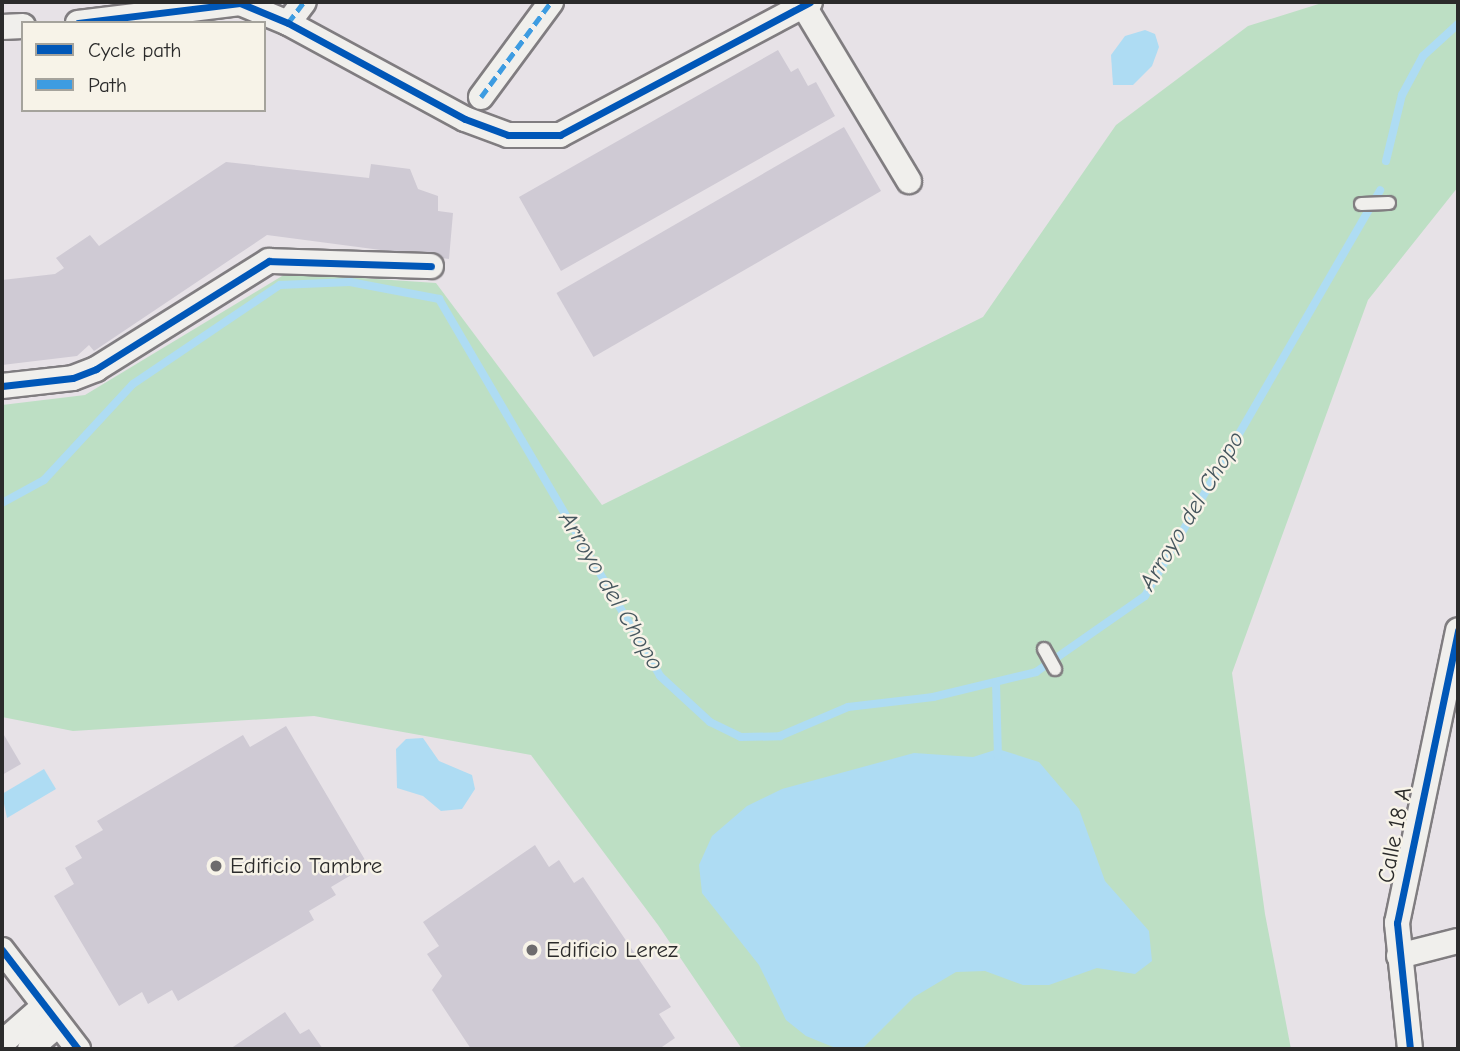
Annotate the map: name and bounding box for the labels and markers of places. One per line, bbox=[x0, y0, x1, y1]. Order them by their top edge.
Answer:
place label: Edificio Tambre bbox=[230, 852, 382, 880]
marker: Edificio Tambre bbox=[208, 858, 224, 874]
place label: Edificio Lerez bbox=[546, 936, 678, 964]
marker: Edificio Lerez bbox=[524, 942, 540, 958]

